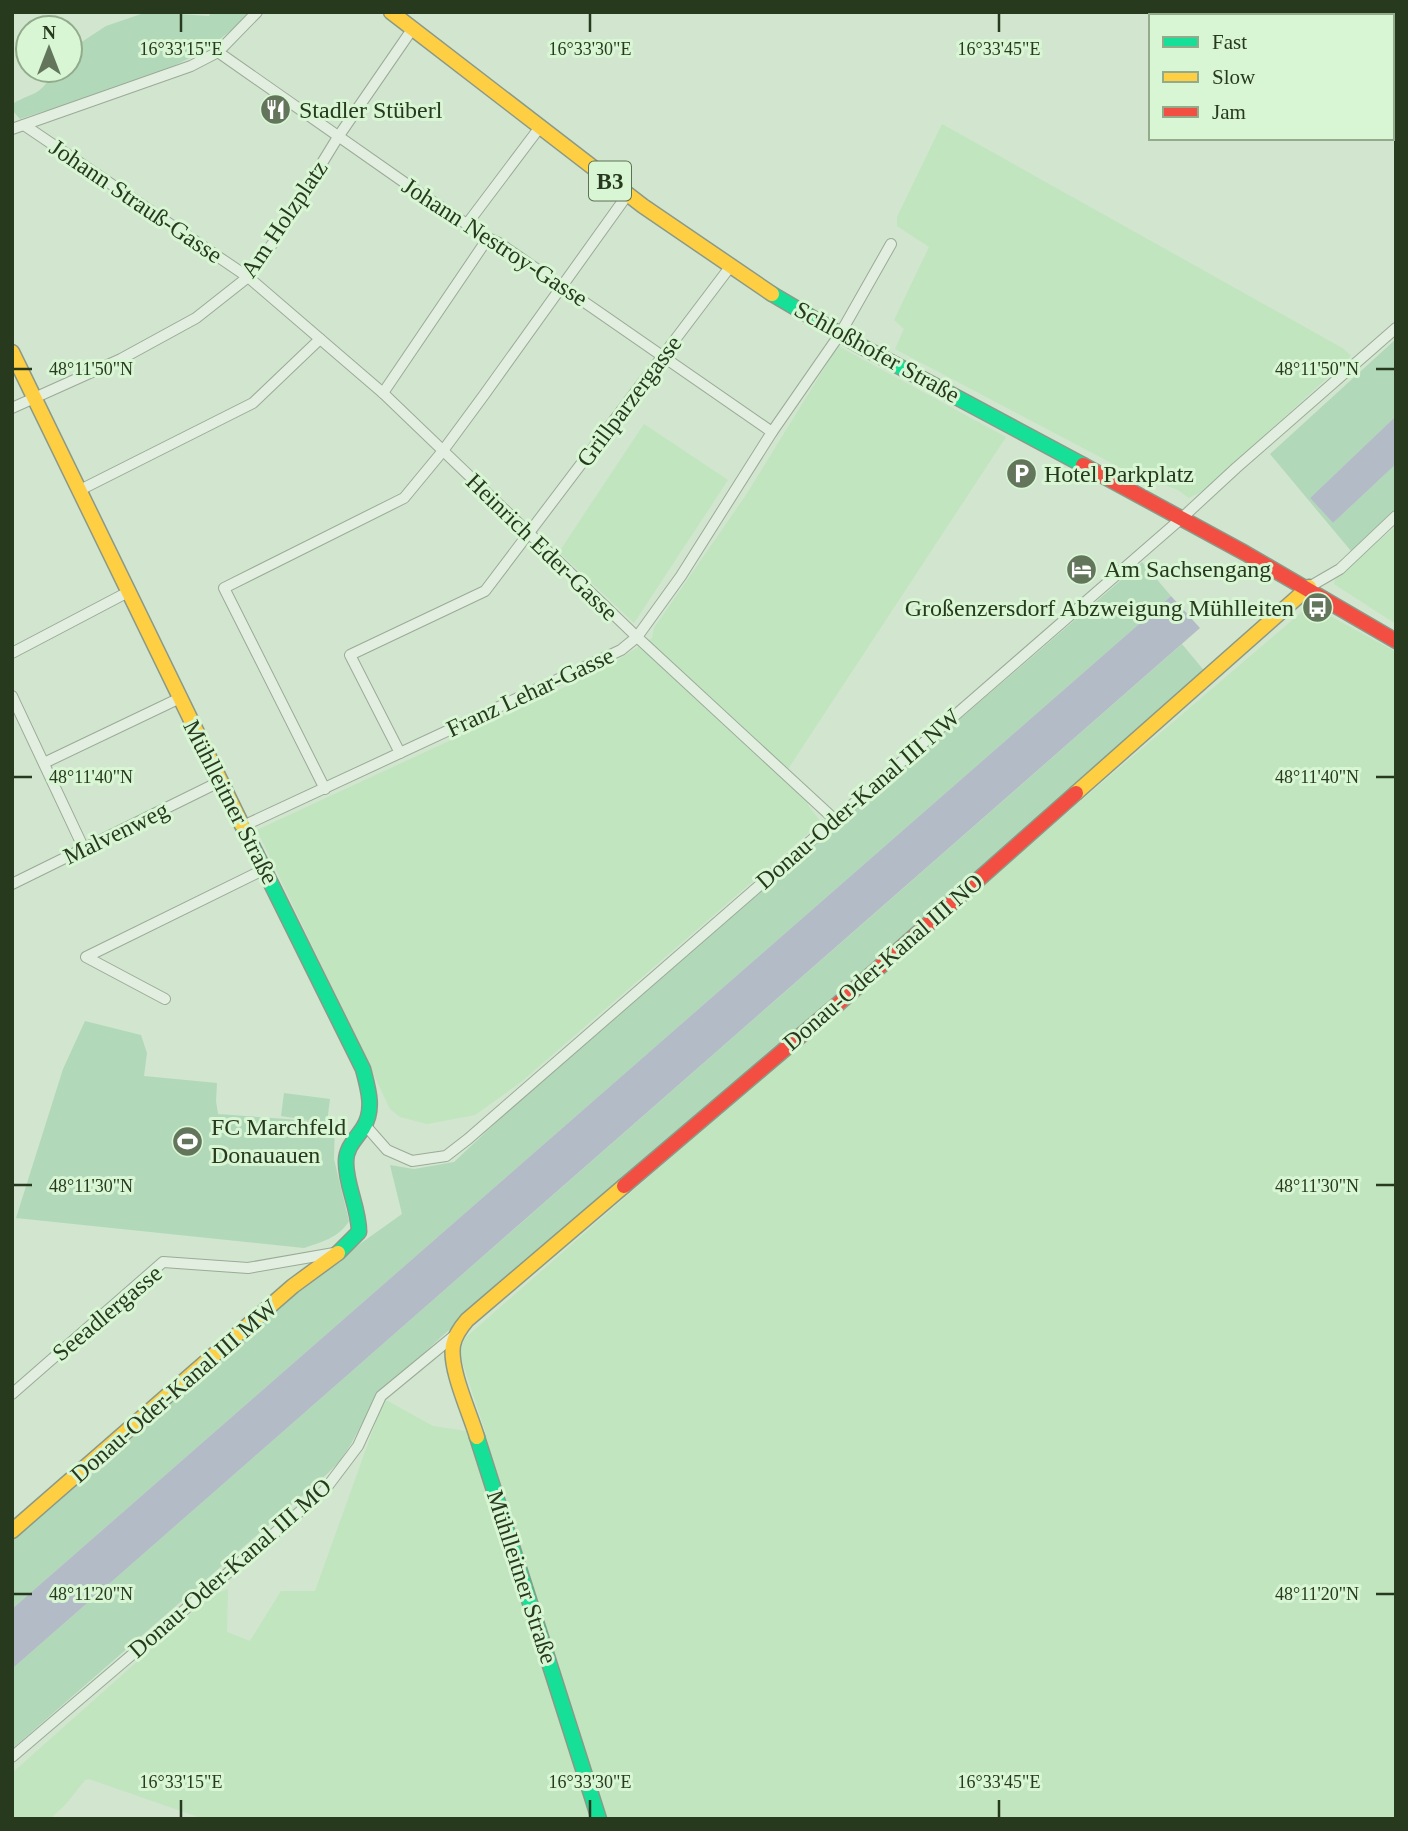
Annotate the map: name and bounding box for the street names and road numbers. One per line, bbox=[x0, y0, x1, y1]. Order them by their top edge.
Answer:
street label: Johann Strauß-Gasse bbox=[45, 134, 227, 268]
street label: Am Holzplatz bbox=[235, 156, 333, 282]
road number: B3 bbox=[589, 162, 631, 200]
street label: Johann Nestroy-Gasse bbox=[398, 172, 592, 312]
street label: Schloßhofer Straße bbox=[790, 296, 964, 408]
street label: Grillparzergasse bbox=[571, 331, 687, 471]
street label: Heinrich Eder-Gasse bbox=[461, 468, 623, 626]
street label: Franz Lehar-Gasse bbox=[442, 642, 618, 742]
street label: Donau-Oder-Kanal III NW bbox=[751, 703, 965, 894]
street label: Mühlleitner Straße bbox=[178, 716, 284, 888]
street label: Malvenweg bbox=[59, 796, 173, 870]
street label: Donau-Oder-Kanal III NO bbox=[778, 868, 988, 1056]
street label: Seeadlergasse bbox=[47, 1260, 167, 1366]
street label: Donau-Oder-Kanal III MW bbox=[66, 1294, 283, 1488]
street label: Donau-Oder-Kanal III MO bbox=[124, 1473, 336, 1663]
street label: Mühlleitner Straße bbox=[482, 1487, 562, 1667]

